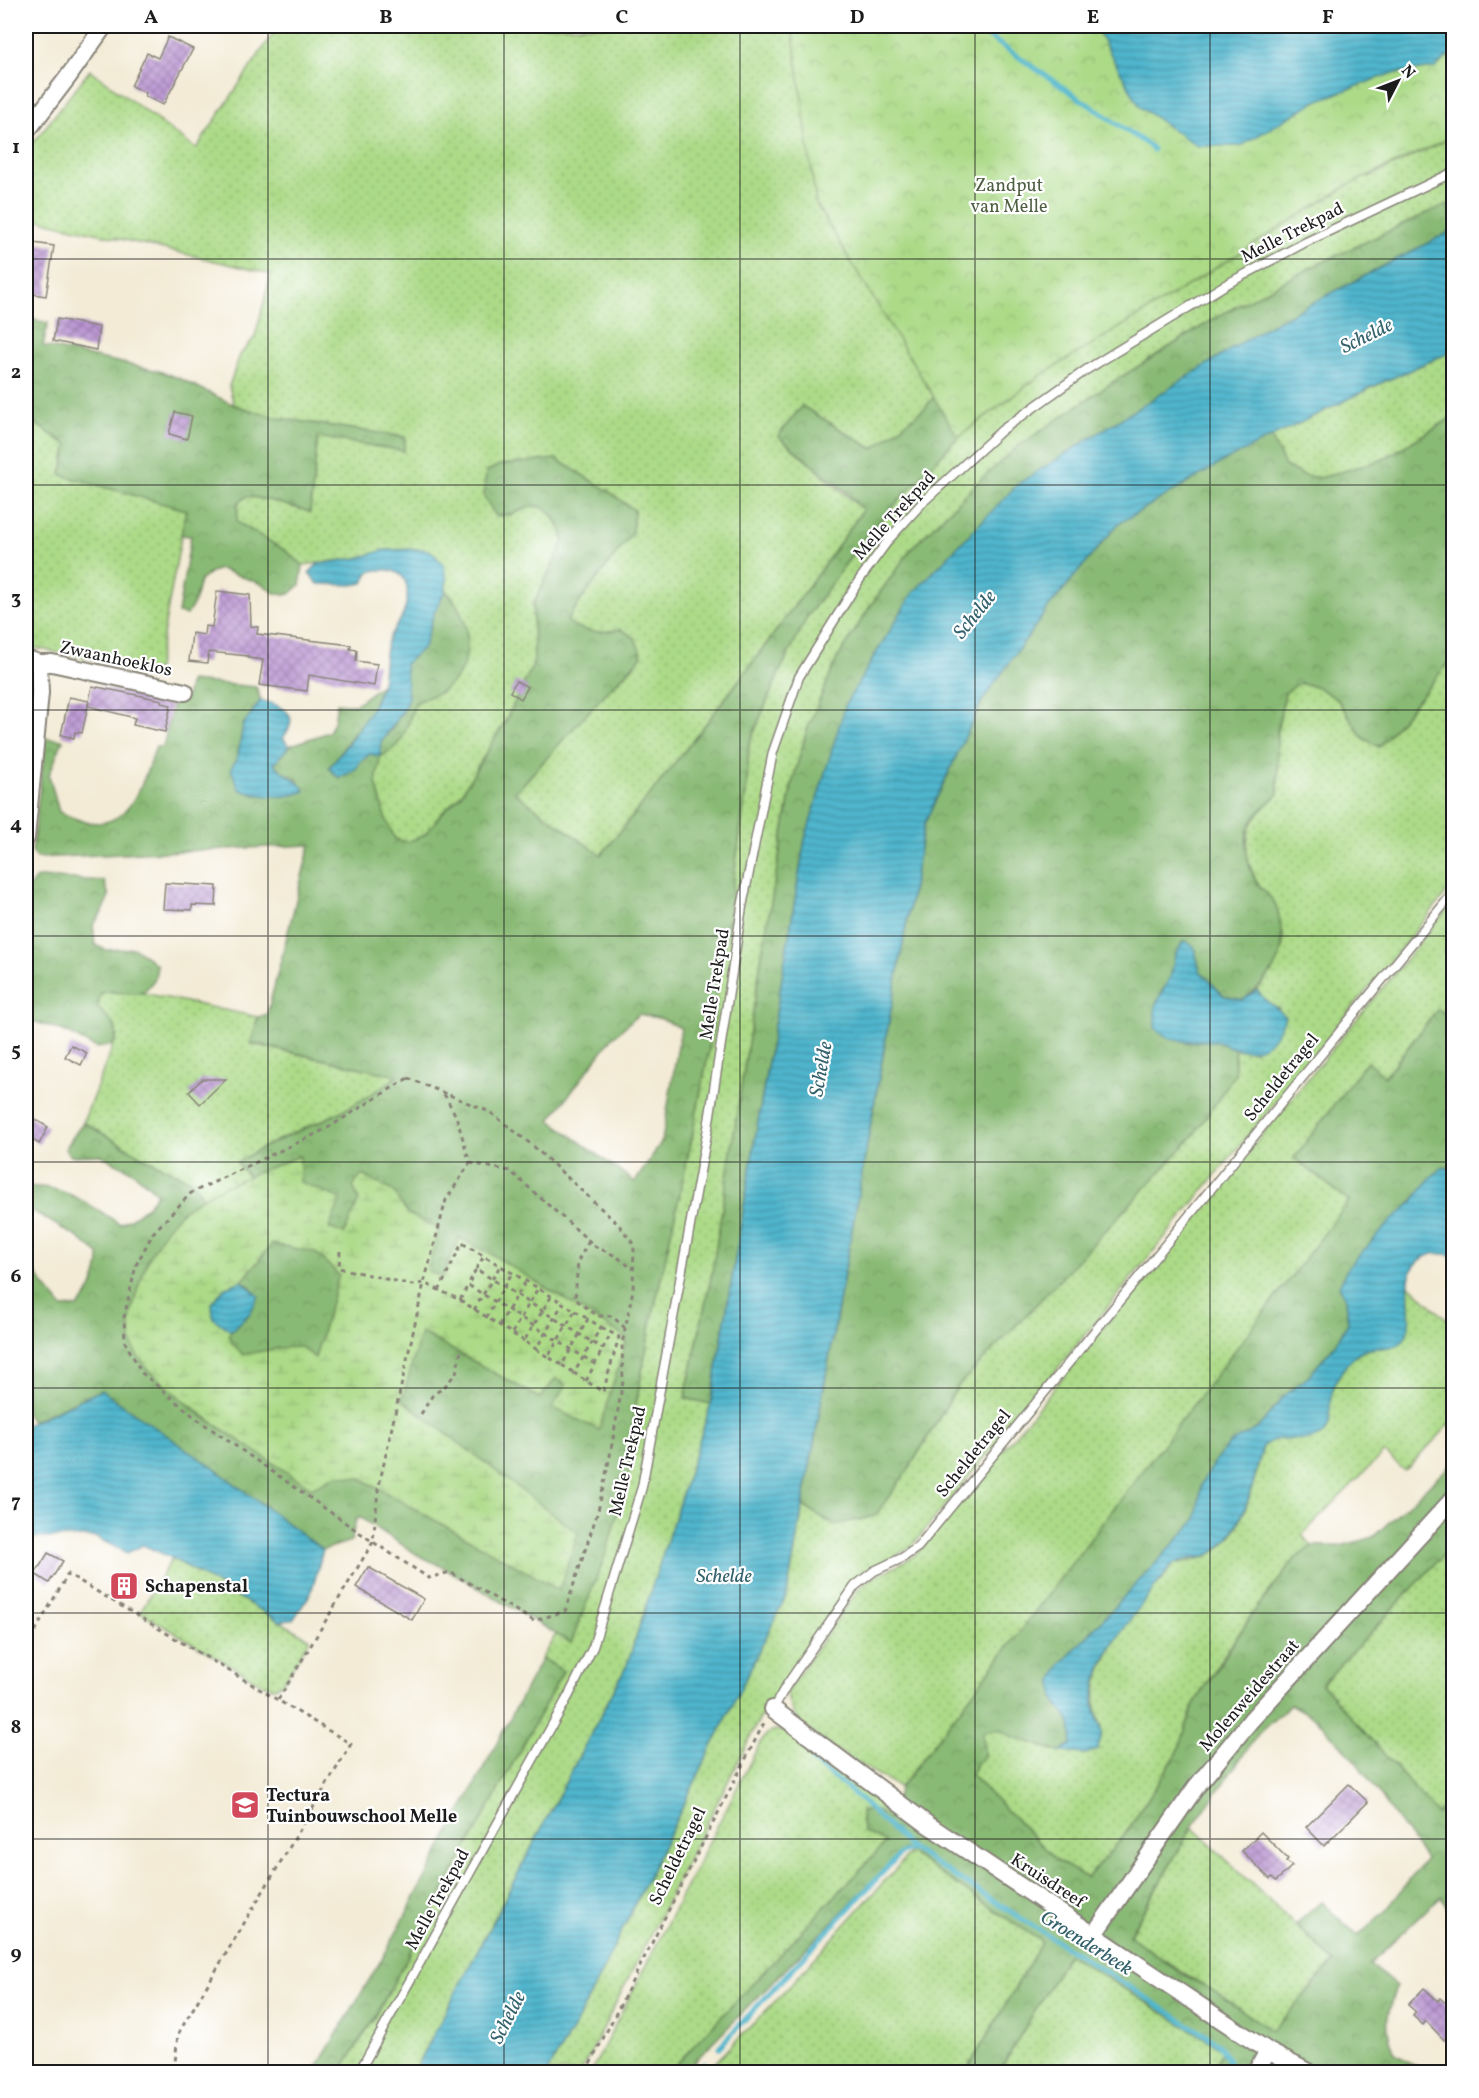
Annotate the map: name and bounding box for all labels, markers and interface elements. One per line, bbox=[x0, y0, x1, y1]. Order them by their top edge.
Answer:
text: A bbox=[144, 4, 158, 32]
text: B bbox=[379, 4, 393, 32]
text: C bbox=[616, 4, 629, 32]
text: D bbox=[850, 4, 864, 32]
text: E bbox=[1087, 4, 1099, 32]
text: F bbox=[1322, 4, 1334, 32]
north arrow bbox=[1368, 51, 1428, 111]
text: N bbox=[1396, 61, 1420, 84]
text: 1 bbox=[12, 134, 20, 162]
park label: Zandput van Melle bbox=[970, 174, 1048, 220]
street label: Melle Trekpad bbox=[1237, 197, 1348, 270]
water label: Schelde bbox=[1336, 312, 1399, 362]
text: 2 bbox=[11, 359, 21, 387]
street label: Melle Trekpad bbox=[848, 466, 942, 566]
water label: Schelde bbox=[947, 584, 1004, 646]
text: 3 bbox=[11, 585, 21, 613]
street label: Zwaanhoeklos bbox=[57, 635, 174, 684]
text: 4 bbox=[10, 811, 22, 839]
street label: Melle Trekpad bbox=[694, 927, 737, 1042]
street label: Scheldetragel bbox=[1239, 1029, 1325, 1127]
text: 5 bbox=[11, 1037, 21, 1065]
water label: Schelde bbox=[803, 1039, 841, 1099]
text: 6 bbox=[11, 1263, 22, 1291]
street label: Melle Trekpad bbox=[604, 1404, 653, 1519]
street label: Scheldetragel bbox=[931, 1405, 1017, 1503]
text: 7 bbox=[11, 1488, 21, 1516]
water label: Schelde bbox=[696, 1563, 752, 1591]
building icon: Schapenstal bbox=[108, 1570, 140, 1602]
place label: Schapenstal bbox=[145, 1575, 248, 1600]
street label: Molenweidestraat bbox=[1194, 1634, 1306, 1758]
text: 8 bbox=[11, 1714, 21, 1742]
place label: Tectura Tuinbouwschool Melle bbox=[266, 1784, 457, 1830]
school or university icon: Tectura Tuinbouwschool Melle bbox=[229, 1789, 261, 1821]
street label: Scheldetragel bbox=[644, 1803, 713, 1910]
street label: Melle Trekpad bbox=[400, 1845, 476, 1955]
street label: Kruisdreef bbox=[1005, 1848, 1091, 1916]
water label: Groenderbeek bbox=[1034, 1904, 1138, 1983]
text: 9 bbox=[10, 1940, 22, 1968]
water label: Schelde bbox=[484, 1986, 534, 2049]

